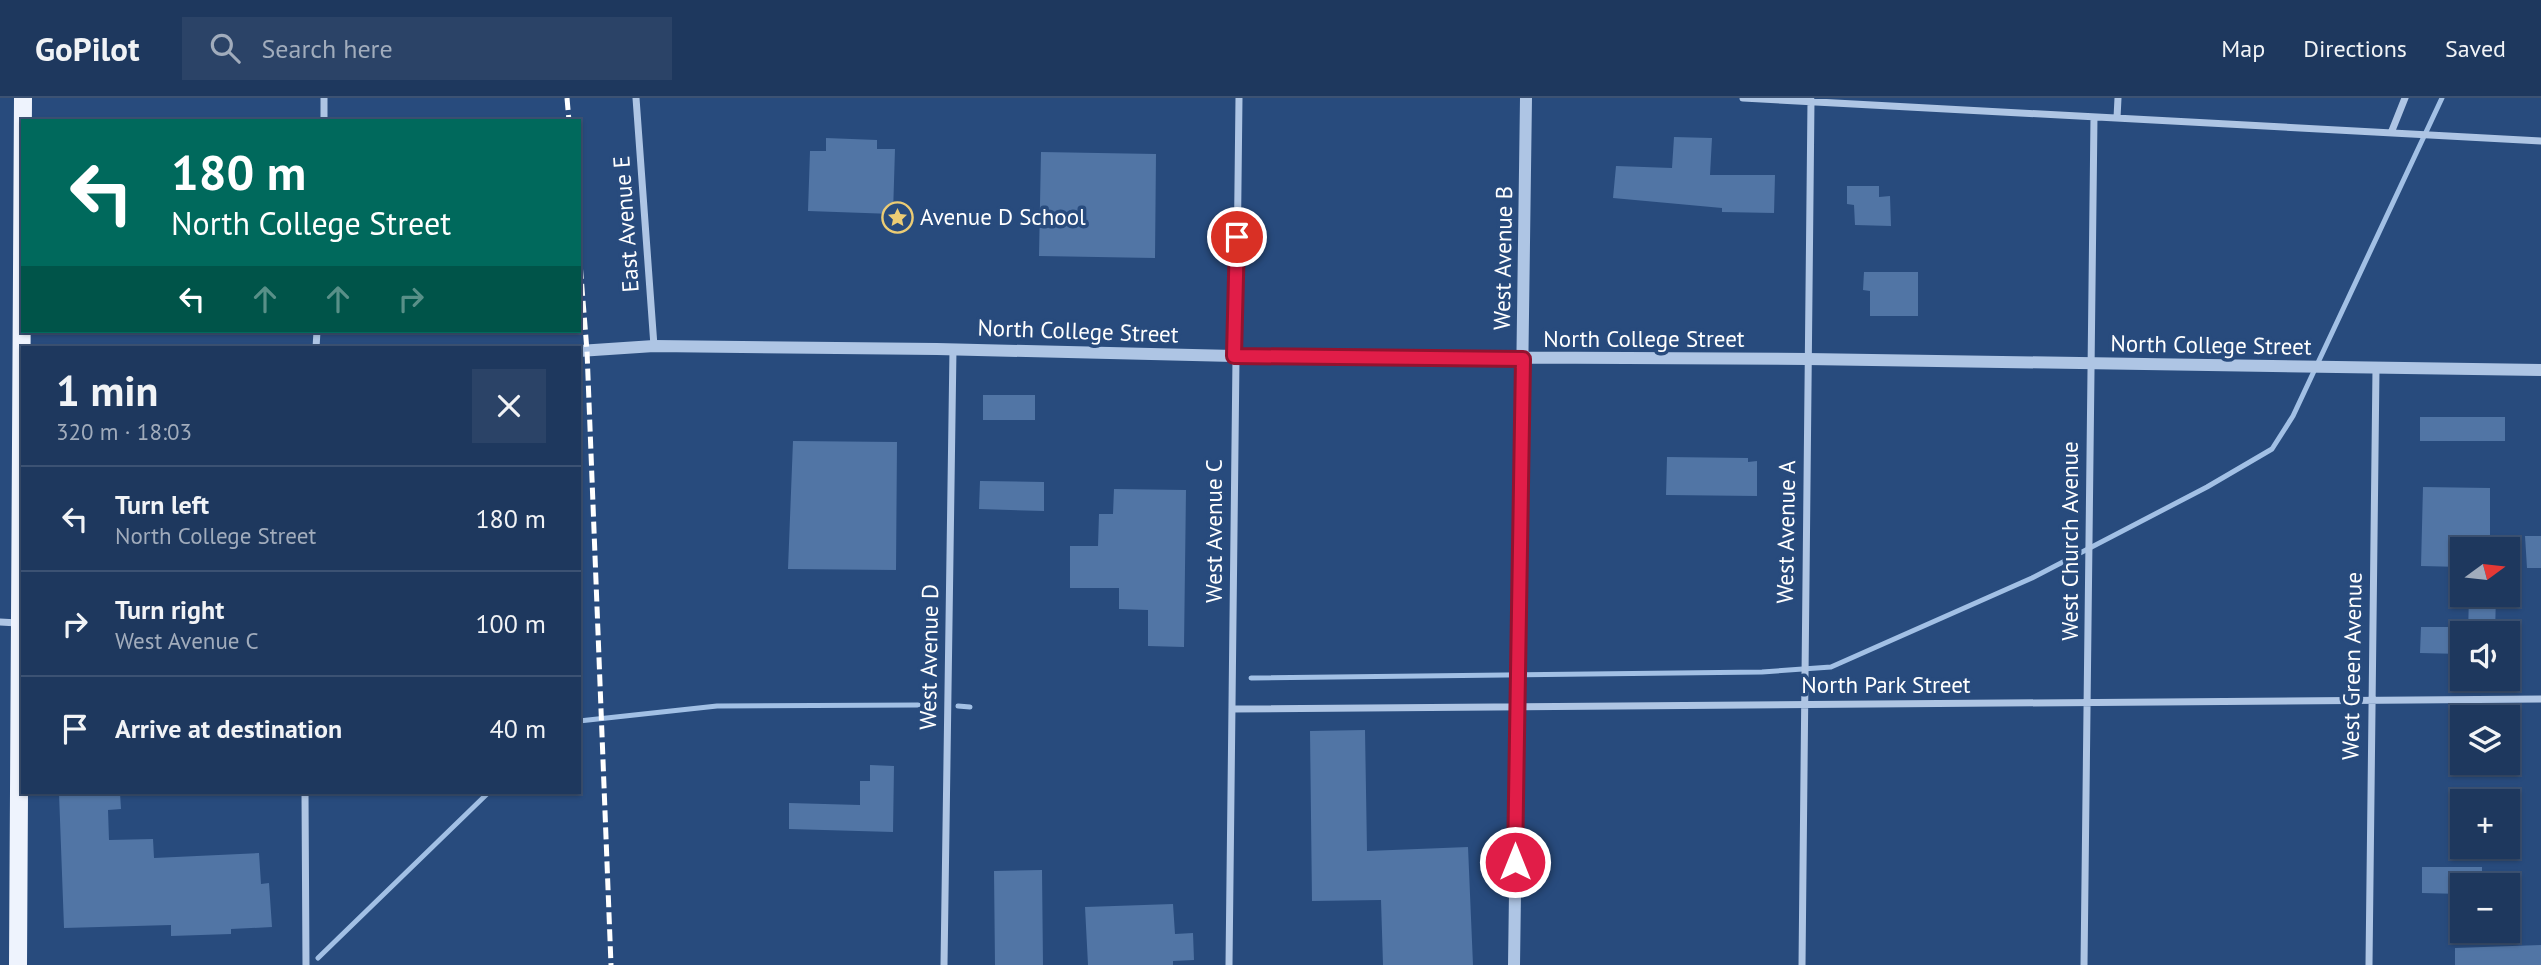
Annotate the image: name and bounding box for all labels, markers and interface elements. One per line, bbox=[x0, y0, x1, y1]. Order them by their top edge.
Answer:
search box bbox=[182, 17, 672, 80]
text: GoPilot bbox=[35, 27, 140, 70]
icon: search bbox=[206, 29, 244, 67]
text: Search here bbox=[262, 32, 393, 65]
text: Map bbox=[2221, 33, 2265, 64]
text: Directions bbox=[2303, 33, 2407, 64]
text: Saved bbox=[2445, 33, 2506, 64]
text: 180 m bbox=[171, 140, 306, 204]
icon: left bbox=[56, 147, 147, 238]
street label: East Avenue E bbox=[606, 155, 645, 293]
street label: West Avenue B bbox=[1487, 186, 1518, 330]
place icon: Avenue D School bbox=[880, 200, 914, 234]
text: North College Street bbox=[171, 202, 451, 244]
place label: Avenue D School bbox=[920, 202, 1086, 231]
pin bbox=[1207, 207, 1267, 267]
icon: arrive bbox=[1218, 218, 1256, 256]
icon: left bbox=[173, 280, 211, 318]
icon: ahead bbox=[246, 280, 284, 318]
icon: ahead bbox=[319, 280, 357, 318]
icon: right bbox=[392, 280, 430, 318]
street label: North College Street bbox=[977, 312, 1179, 349]
street label: North College Street bbox=[1543, 324, 1745, 353]
street label: North College Street bbox=[2110, 328, 2312, 361]
text: 1 min bbox=[56, 363, 158, 418]
button: close bbox=[472, 369, 546, 443]
text: 320 m · 18:03 bbox=[56, 417, 192, 446]
street label: West Church Avenue bbox=[2055, 441, 2084, 641]
street label: West Avenue C bbox=[1199, 459, 1228, 603]
street label: West Avenue A bbox=[1770, 460, 1801, 604]
text: Turn left bbox=[115, 488, 209, 521]
icon: left bbox=[56, 500, 94, 538]
text: 180 m bbox=[475, 502, 546, 535]
text: North College Street bbox=[115, 521, 316, 550]
north arrow bbox=[2450, 537, 2520, 607]
map controls bbox=[2450, 537, 2520, 943]
street label: West Green Avenue bbox=[2335, 572, 2368, 760]
street label: West Avenue D bbox=[913, 584, 944, 730]
text: Turn right bbox=[115, 593, 224, 626]
icon: right bbox=[56, 605, 94, 643]
text: 100 m bbox=[475, 607, 546, 640]
button: sound bbox=[2450, 621, 2520, 691]
text: West Avenue C bbox=[115, 626, 259, 655]
street label: North Park Street bbox=[1801, 670, 1971, 699]
button: layers bbox=[2450, 705, 2520, 775]
icon: arrive bbox=[56, 710, 94, 748]
text: Arrive at destination bbox=[115, 712, 342, 745]
text: 40 m bbox=[490, 712, 546, 745]
button: + bbox=[2450, 789, 2520, 859]
position arrow bbox=[1478, 825, 1552, 899]
button: − bbox=[2450, 873, 2520, 943]

